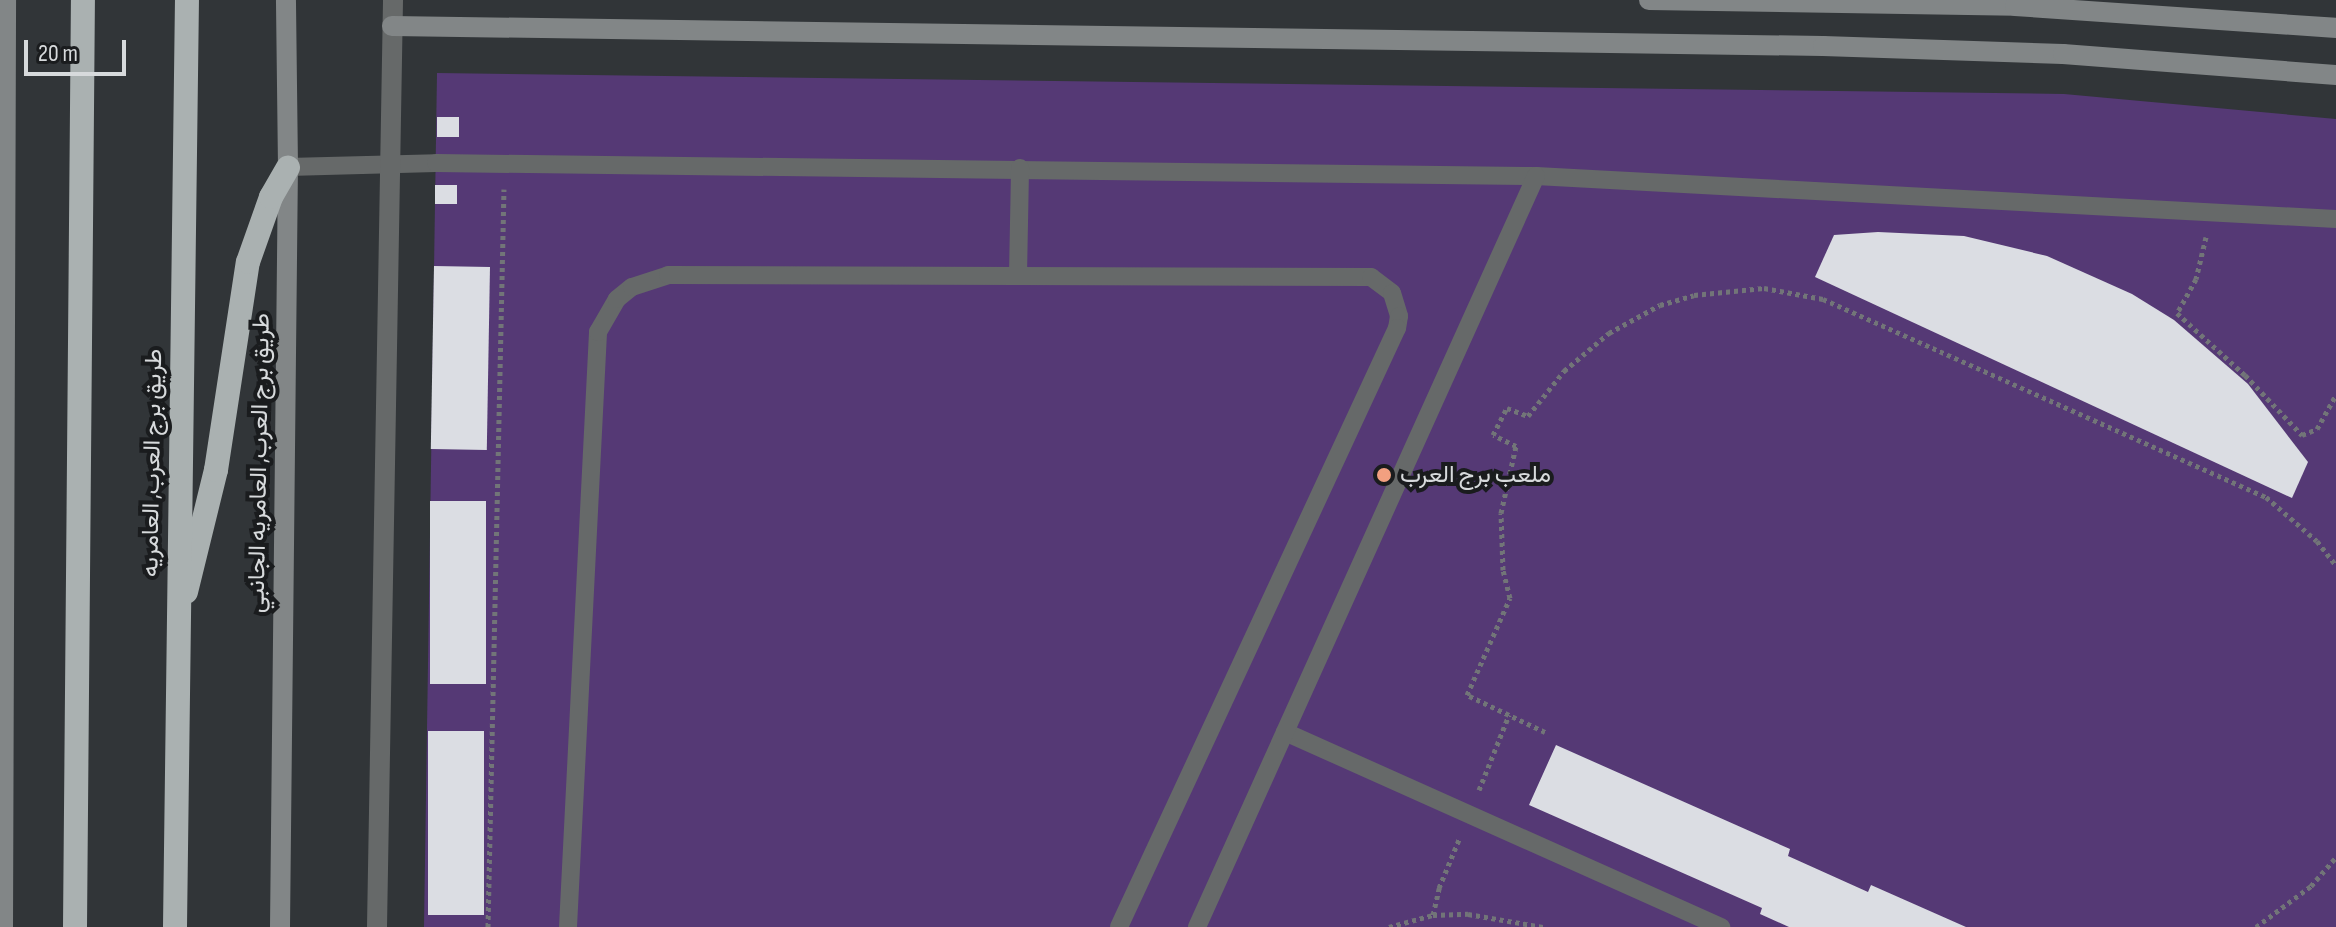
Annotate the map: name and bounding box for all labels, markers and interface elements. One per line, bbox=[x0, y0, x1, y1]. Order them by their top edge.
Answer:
scale bar bbox=[28, 24, 130, 74]
text: 20 m bbox=[38, 39, 78, 68]
street label: طريق برج العرب, العامريه الجانبي bbox=[242, 313, 276, 613]
street label: طريق برج العرب, العامريه bbox=[136, 349, 168, 577]
place label: ملعب برج العرب bbox=[1400, 461, 1551, 489]
marker: ملعب برج العرب bbox=[1375, 466, 1393, 484]

